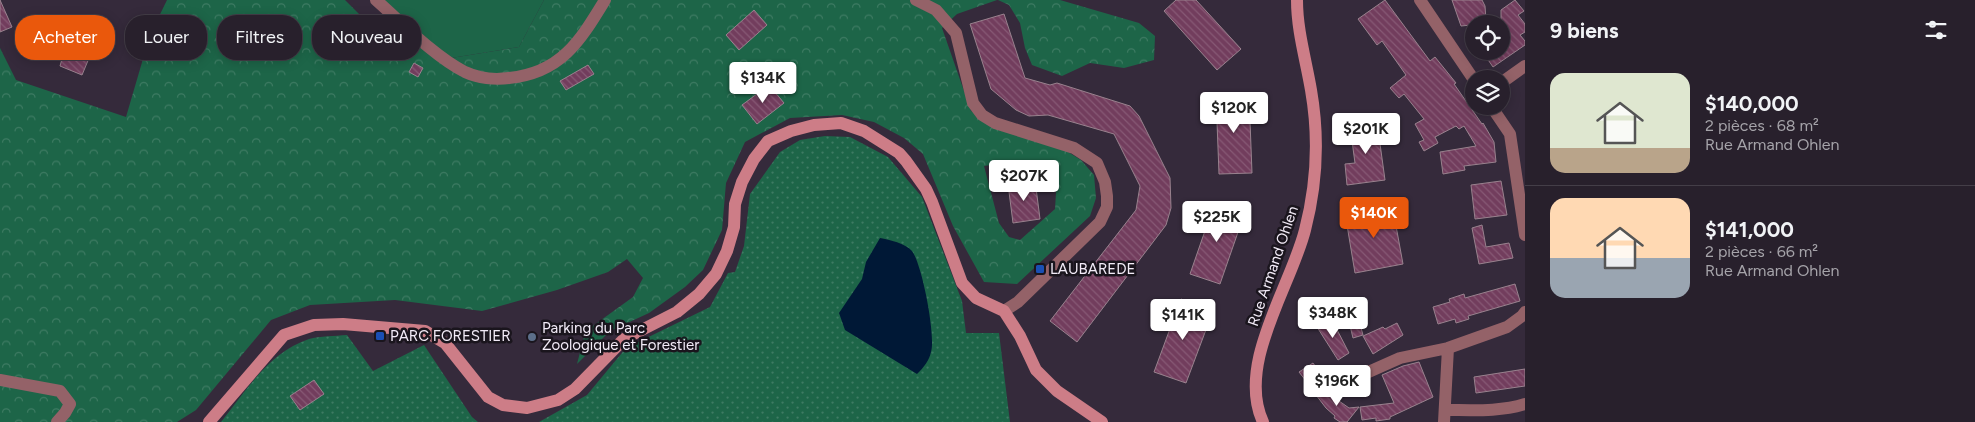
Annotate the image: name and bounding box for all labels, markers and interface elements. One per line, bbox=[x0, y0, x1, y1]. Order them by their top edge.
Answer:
chip: Acheter bbox=[15, 15, 115, 60]
chip: Louer bbox=[125, 15, 207, 60]
chip: Filtres bbox=[217, 15, 302, 60]
chip: Nouveau bbox=[312, 15, 421, 60]
map controls bbox=[1465, 15, 1510, 115]
button: locate bbox=[1465, 15, 1510, 60]
icon: filters bbox=[1922, 16, 1950, 44]
text: 9 biens bbox=[1550, 18, 1619, 43]
pin: $134K bbox=[728, 62, 798, 104]
text: $134K bbox=[740, 68, 786, 87]
button: layers bbox=[1465, 70, 1510, 115]
text: $140,000 bbox=[1705, 91, 1799, 116]
pin: $120K bbox=[1199, 92, 1269, 134]
icon: home bbox=[1590, 93, 1650, 153]
text: $120K bbox=[1211, 98, 1257, 117]
pin: $201K bbox=[1331, 112, 1401, 155]
text: 2 pièces · 68 m² bbox=[1705, 116, 1819, 135]
text: $201K bbox=[1343, 119, 1389, 138]
text: Rue Armand Ohlen bbox=[1705, 135, 1839, 154]
pin: $207K bbox=[989, 160, 1059, 202]
text: $207K bbox=[1000, 166, 1048, 185]
pin: $140K bbox=[1339, 196, 1409, 239]
pin: $225K bbox=[1182, 200, 1252, 243]
street label: Rue Armand Ohlen bbox=[1244, 203, 1302, 329]
text: $140K bbox=[1351, 203, 1397, 222]
text: $225K bbox=[1193, 207, 1241, 226]
text: $141,000 bbox=[1705, 217, 1794, 242]
icon: home bbox=[1590, 218, 1650, 278]
text: 2 pièces · 66 m² bbox=[1705, 242, 1818, 261]
place label: LAUBAREDE bbox=[1050, 260, 1135, 278]
text: Rue Armand Ohlen bbox=[1705, 261, 1839, 280]
marker: LAUBAREDE bbox=[1034, 263, 1046, 275]
pin: $348K bbox=[1298, 296, 1368, 339]
pin: $141K bbox=[1148, 298, 1218, 341]
text: $348K bbox=[1309, 303, 1357, 322]
text: $141K bbox=[1161, 305, 1205, 324]
place label: Parking du Parc Zoologique et Forestier bbox=[542, 319, 699, 354]
place label: PARC FORESTIER bbox=[390, 327, 511, 345]
marker: PARC FORESTIER bbox=[374, 330, 386, 342]
marker: Parking du Parc Zoologique et Forestier bbox=[526, 331, 538, 343]
pin: $196K bbox=[1302, 364, 1372, 407]
text: $196K bbox=[1315, 371, 1359, 390]

